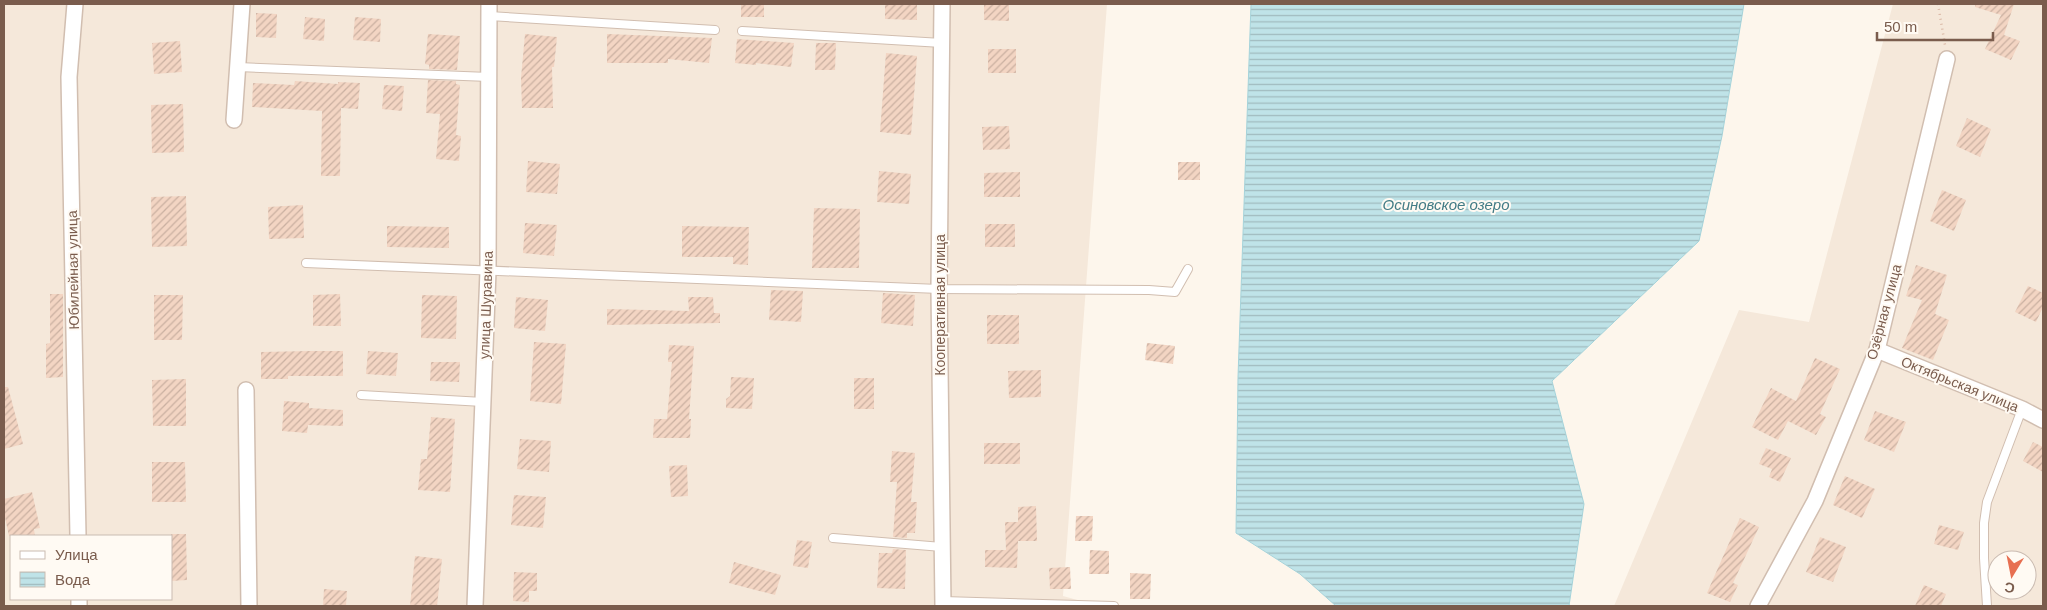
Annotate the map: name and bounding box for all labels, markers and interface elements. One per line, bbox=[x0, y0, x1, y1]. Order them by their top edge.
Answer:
scale bar bbox=[1877, 10, 1993, 42]
text: 50 m bbox=[1884, 18, 1917, 35]
water label: Осиновское озеро bbox=[1382, 196, 1510, 213]
street label: Юбилейная улица bbox=[64, 210, 82, 330]
street label: Кооперативная улица bbox=[932, 234, 948, 376]
street label: улица Шуравина bbox=[476, 250, 496, 359]
street label: Озёрная улица bbox=[1864, 262, 1905, 362]
street label: Октябрьская улица bbox=[1899, 353, 2021, 415]
legend bbox=[10, 535, 172, 600]
text: Улица bbox=[55, 546, 98, 563]
north arrow bbox=[1987, 550, 2037, 600]
text: Вода bbox=[55, 571, 91, 588]
text: С bbox=[2003, 579, 2016, 597]

